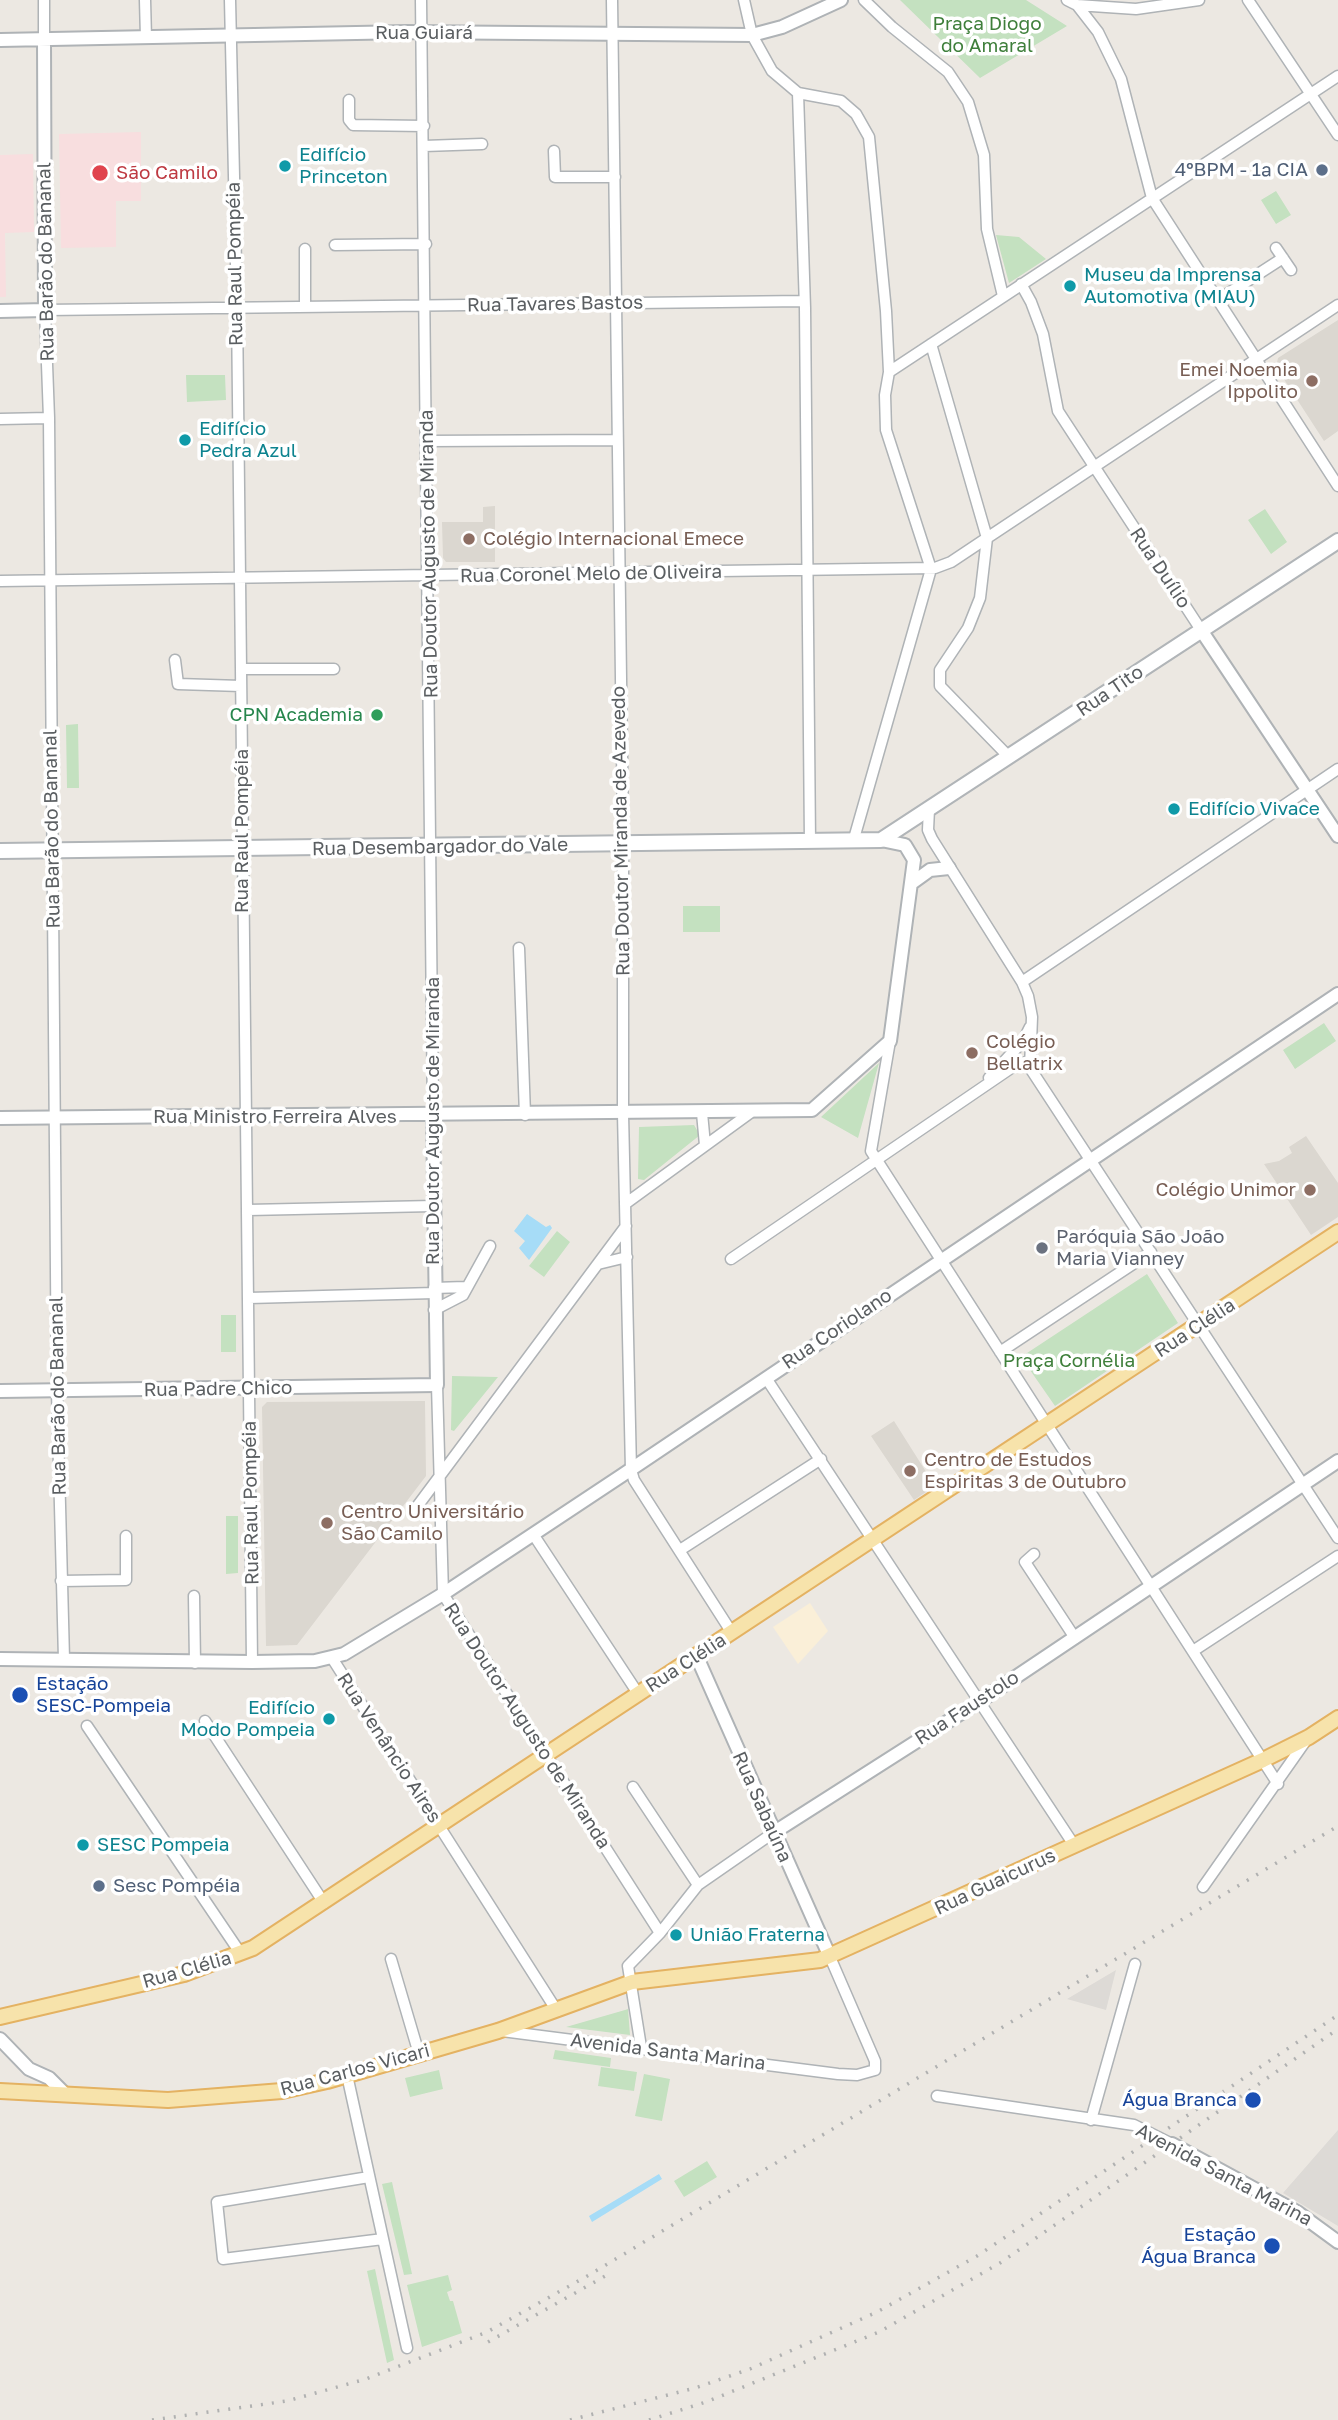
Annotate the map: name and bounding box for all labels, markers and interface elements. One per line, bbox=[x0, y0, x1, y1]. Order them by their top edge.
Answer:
park label: Praça Diogo do Amaral bbox=[932, 13, 1042, 57]
street label: Rua Guiará bbox=[375, 22, 473, 44]
place label: Edifício Princeton bbox=[299, 144, 388, 188]
marker: Edifício Princeton bbox=[277, 158, 293, 174]
place label: 4ºBPM - 1ª CIA bbox=[1175, 159, 1308, 181]
street label: Rua Barão do Bananal bbox=[33, 162, 59, 362]
place label: São Camilo bbox=[116, 162, 218, 184]
marker: 4ºBPM - 1ª CIA bbox=[1314, 162, 1330, 178]
marker: São Camilo bbox=[90, 163, 110, 183]
street label: Rua Raul Pompéia bbox=[222, 182, 248, 346]
place label: Museu da Imprensa Automotiva (MIAU) bbox=[1084, 264, 1262, 308]
marker: Museu da Imprensa Automotiva (MIAU) bbox=[1062, 278, 1078, 294]
street label: Rua Tavares Bastos bbox=[467, 291, 643, 317]
place label: Emei Noemia Ippolito bbox=[1179, 359, 1298, 403]
marker: Emei Noemia Ippolito bbox=[1304, 373, 1320, 389]
street label: Rua Doutor Augusto de Miranda bbox=[415, 409, 443, 699]
place label: Edifício Pedra Azul bbox=[199, 418, 297, 462]
marker: Edifício Pedra Azul bbox=[177, 432, 193, 448]
street label: Rua Duílio bbox=[1125, 523, 1195, 613]
place label: Colégio Internacional Emece bbox=[483, 528, 744, 550]
marker: Colégio Internacional Emece bbox=[461, 531, 477, 547]
street label: Rua Coronel Melo de Oliveira bbox=[460, 560, 722, 588]
street label: Rua Tito bbox=[1072, 660, 1148, 722]
street label: Rua Doutor Miranda de Azevedo bbox=[607, 686, 635, 976]
place label: CPN Academia bbox=[229, 704, 363, 726]
marker: CPN Academia bbox=[369, 707, 385, 723]
street label: Rua Barão do Bananal bbox=[39, 729, 65, 929]
street label: Rua Raul Pompéia bbox=[231, 749, 253, 913]
place label: Edifício Vivace bbox=[1188, 798, 1320, 820]
marker: Edifício Vivace bbox=[1166, 801, 1182, 817]
street label: Rua Desembargador do Vale bbox=[312, 833, 568, 861]
street label: Rua Doutor Augusto de Miranda bbox=[422, 977, 444, 1265]
place label: Colégio Bellatrix bbox=[986, 1031, 1063, 1075]
marker: Colégio Bellatrix bbox=[964, 1045, 980, 1061]
street label: Rua Ministro Ferreira Alves bbox=[153, 1106, 397, 1128]
place label: Colégio Unimor bbox=[1156, 1179, 1296, 1201]
marker: Colégio Unimor bbox=[1302, 1182, 1318, 1198]
place label: Paróquia São João Maria Vianney bbox=[1056, 1226, 1224, 1270]
marker: Paróquia São João Maria Vianney bbox=[1034, 1240, 1050, 1256]
street label: Rua Coriolano bbox=[778, 1284, 896, 1374]
street label: Rua Clélia bbox=[1151, 1294, 1239, 1362]
street label: Rua Barão do Bananal bbox=[45, 1296, 71, 1496]
park label: Praça Cornélia bbox=[1003, 1350, 1135, 1372]
street label: Rua Padre Chico bbox=[143, 1376, 293, 1402]
street label: Rua Raul Pompéia bbox=[238, 1421, 264, 1585]
place label: Centro de Estudos Espiritas 3 de Outubro bbox=[924, 1449, 1126, 1493]
marker: Centro de Estudos Espiritas 3 de Outubro bbox=[902, 1463, 918, 1479]
place label: Centro Universitário São Camilo bbox=[341, 1501, 524, 1545]
marker: Centro Universitário São Camilo bbox=[319, 1515, 335, 1531]
street label: Rua Doutor Augusto de Miranda bbox=[439, 1599, 615, 1853]
street label: Rua Clélia bbox=[642, 1629, 730, 1697]
street label: Rua Faustolo bbox=[911, 1666, 1023, 1750]
street label: Rua Venâncio Aires bbox=[332, 1669, 446, 1827]
place label: Estação SESC-Pompeia bbox=[36, 1673, 171, 1717]
marker: Estação SESC-Pompeia bbox=[10, 1685, 30, 1705]
place label: Edifício Modo Pompeia bbox=[180, 1697, 315, 1741]
marker: Edifício Modo Pompeia bbox=[321, 1711, 337, 1727]
street label: Rua Sabaúna bbox=[727, 1748, 797, 1866]
place label: SESC Pompeia bbox=[97, 1834, 230, 1856]
marker: SESC Pompeia bbox=[75, 1837, 91, 1853]
street label: Rua Guaicurus bbox=[931, 1844, 1059, 1920]
place label: Sesc Pompéia bbox=[113, 1875, 240, 1897]
marker: Sesc Pompéia bbox=[91, 1878, 107, 1894]
place label: União Fraterna bbox=[690, 1924, 825, 1946]
marker: União Fraterna bbox=[668, 1927, 684, 1943]
street label: Rua Clélia bbox=[140, 1946, 234, 1994]
street label: Avenida Santa Marina bbox=[569, 2029, 767, 2075]
street label: Rua Carlos Vicari bbox=[278, 2039, 432, 2101]
place label: Água Branca bbox=[1122, 2089, 1237, 2111]
marker: Água Branca bbox=[1243, 2090, 1263, 2110]
street label: Avenida Santa Marina bbox=[1132, 2119, 1316, 2231]
place label: Estação Água Branca bbox=[1141, 2224, 1256, 2268]
marker: Estação Água Branca bbox=[1262, 2236, 1282, 2256]

